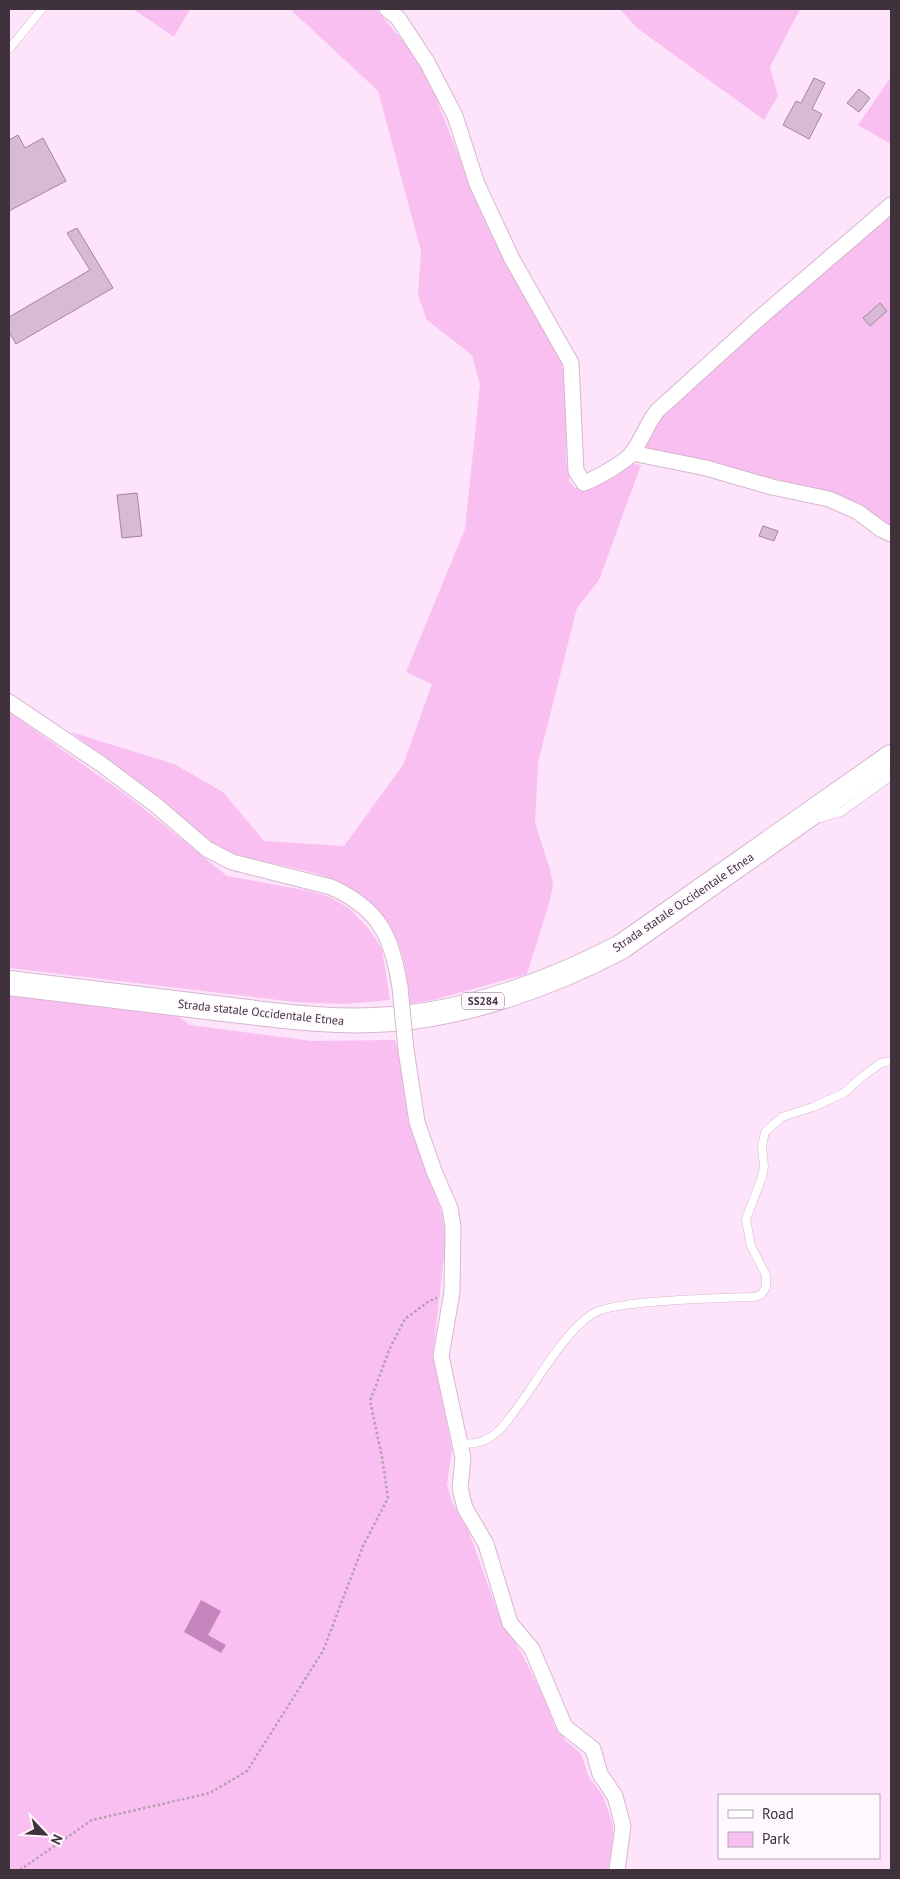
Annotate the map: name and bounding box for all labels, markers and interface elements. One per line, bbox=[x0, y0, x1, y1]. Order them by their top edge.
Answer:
street label: Strada statale Occidentale Etnea bbox=[610, 849, 756, 955]
road number: SS284 bbox=[462, 992, 504, 1009]
street label: Strada statale Occidentale Etnea bbox=[177, 996, 345, 1028]
legend bbox=[718, 1794, 880, 1859]
text: Road bbox=[762, 1804, 794, 1823]
north arrow bbox=[20, 1809, 70, 1859]
text: Park bbox=[762, 1829, 790, 1848]
text: N bbox=[47, 1832, 67, 1847]

